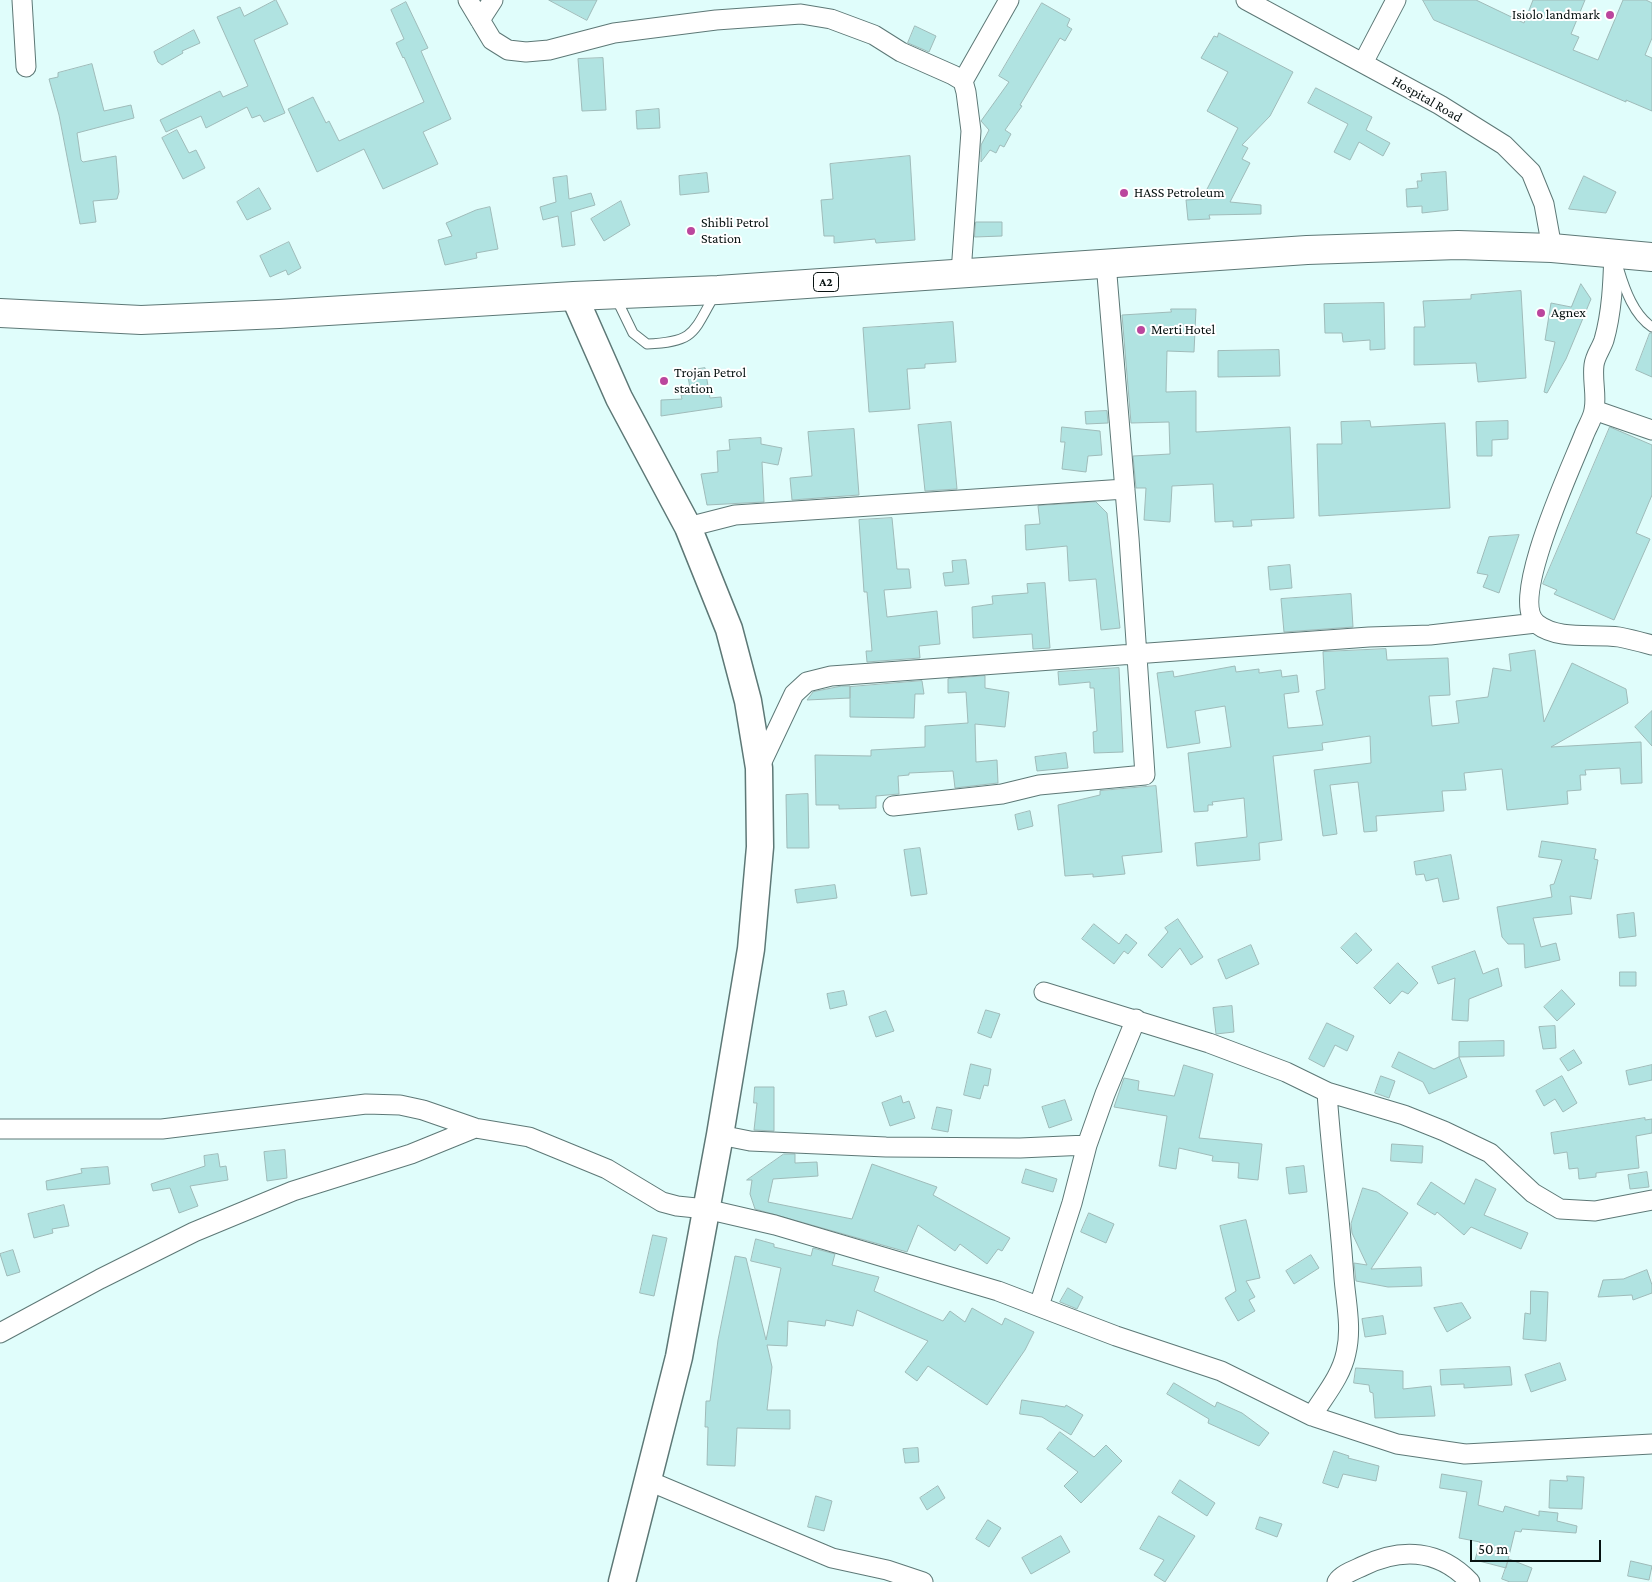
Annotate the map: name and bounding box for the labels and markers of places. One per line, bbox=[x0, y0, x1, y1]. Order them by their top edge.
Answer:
place label: Isiolo landmark bbox=[1512, 7, 1600, 23]
marker: Isiolo landmark bbox=[1604, 9, 1616, 21]
place label: HASS Petroleum bbox=[1134, 185, 1224, 201]
marker: HASS Petroleum bbox=[1118, 187, 1130, 199]
place label: Shibli Petrol Station bbox=[701, 215, 769, 248]
marker: Shibli Petrol Station bbox=[685, 225, 697, 237]
place label: Agnex bbox=[1551, 305, 1586, 321]
marker: Agnex bbox=[1535, 307, 1547, 319]
place label: Merti Hotel bbox=[1151, 322, 1215, 338]
marker: Merti Hotel bbox=[1135, 324, 1147, 336]
place label: Trojan Petrol station bbox=[674, 365, 746, 398]
marker: Trojan Petrol station bbox=[658, 375, 670, 387]

